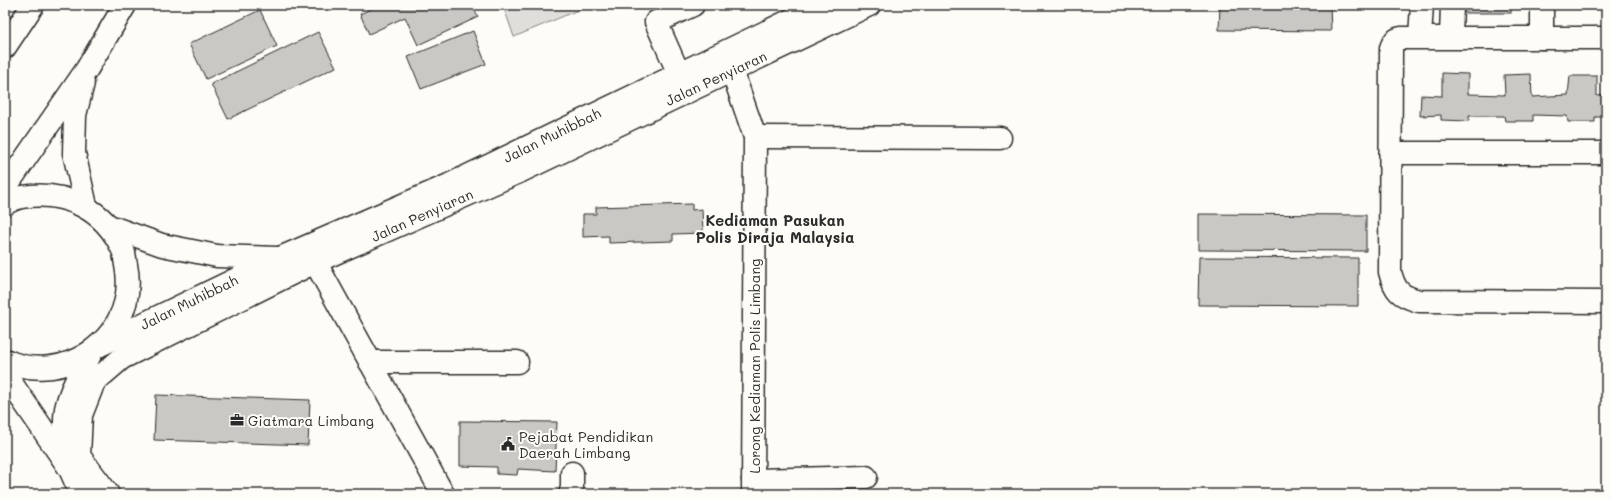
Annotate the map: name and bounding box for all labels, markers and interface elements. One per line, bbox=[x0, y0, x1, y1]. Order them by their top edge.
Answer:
street label: Jalan Penyiaran bbox=[662, 46, 770, 110]
street label: Jalan Muhibbah bbox=[500, 103, 604, 167]
street label: Jalan Penyiaran bbox=[368, 184, 476, 246]
district label: Kediaman Pasukan Polis Diraja Malaysia bbox=[695, 210, 855, 247]
street label: Lorong Kediaman Polis Limbang bbox=[745, 259, 764, 473]
street label: Jalan Muhibbah bbox=[137, 270, 241, 334]
place label: Giatmara Limbang bbox=[248, 411, 374, 430]
office icon: Giatmara Limbang bbox=[229, 412, 245, 428]
place label: Pejabat Pendidikan Daerah Limbang bbox=[519, 427, 653, 462]
public building icon: Pejabat Pendidikan Daerah Limbang bbox=[500, 436, 516, 452]

